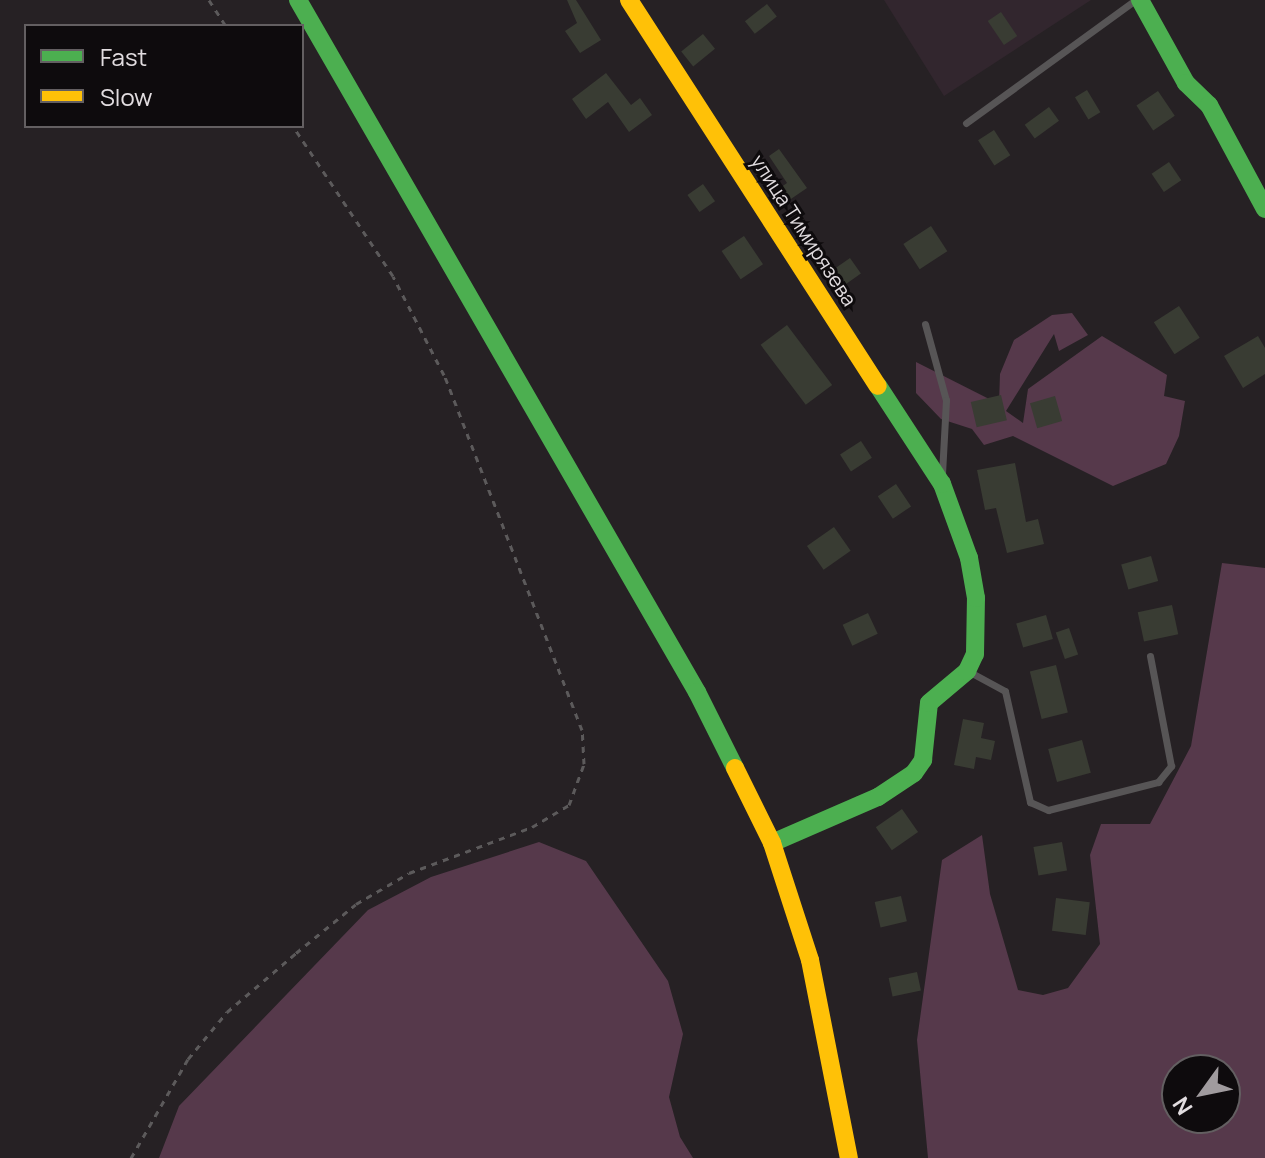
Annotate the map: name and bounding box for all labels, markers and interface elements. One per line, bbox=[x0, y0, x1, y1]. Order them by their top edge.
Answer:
legend bbox=[24, 24, 304, 128]
text: Fast bbox=[100, 40, 147, 73]
text: Slow bbox=[100, 80, 153, 113]
street label: улица Тимирязева bbox=[746, 150, 862, 310]
north arrow bbox=[1161, 1054, 1241, 1134]
text: N bbox=[1166, 1091, 1199, 1121]

